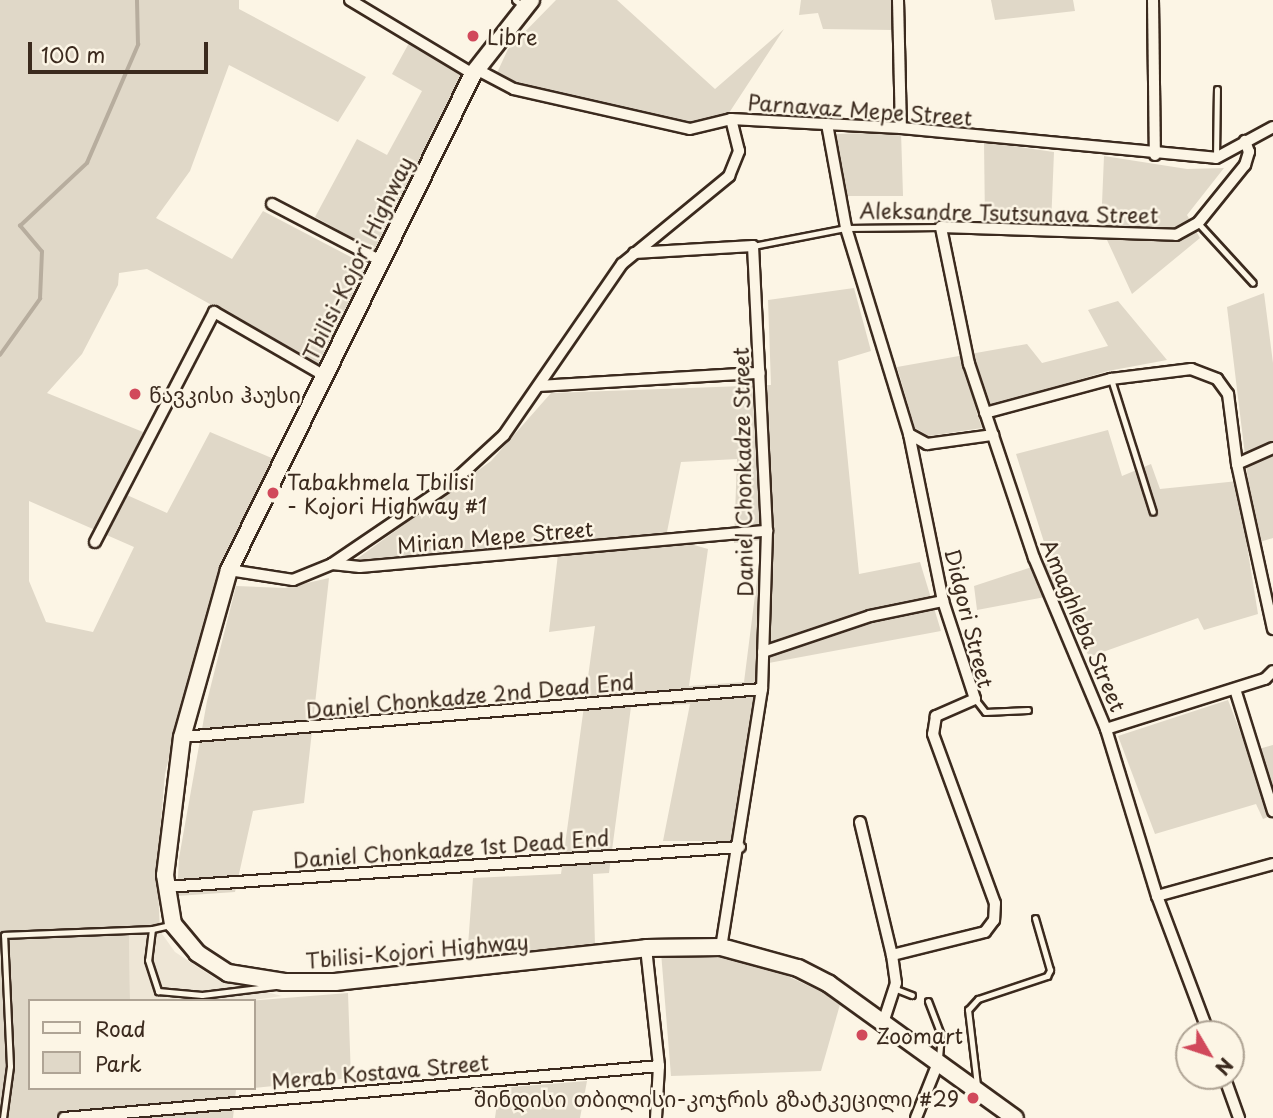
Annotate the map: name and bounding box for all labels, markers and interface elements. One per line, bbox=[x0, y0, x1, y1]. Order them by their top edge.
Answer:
place label: Libre bbox=[487, 23, 537, 49]
scale bar bbox=[32, 28, 212, 72]
marker: Libre bbox=[465, 28, 481, 44]
text: 100 m bbox=[41, 38, 105, 70]
street label: Parnavaz Mepe Street bbox=[747, 89, 973, 129]
street label: Tbilisi-Kojori Highway bbox=[297, 152, 417, 364]
street label: Aleksandre Tsutsunava Street bbox=[859, 197, 1159, 227]
street label: Daniel Chonkadze Street bbox=[727, 346, 757, 598]
place label: წავკისი ჰაუსი bbox=[149, 381, 301, 407]
marker: წავკისი ჰაუსი bbox=[127, 386, 143, 402]
place label: Tabakhmela Tbilisi - Kojori Highway #1 bbox=[287, 468, 487, 518]
marker: Tabakhmela Tbilisi - Kojori Highway #1 bbox=[265, 485, 281, 501]
street label: Mirian Mepe Street bbox=[396, 515, 594, 557]
street label: Amaghleba Street bbox=[1036, 535, 1132, 715]
street label: Didgori Street bbox=[940, 545, 1000, 691]
street label: Daniel Chonkadze 2nd Dead End bbox=[303, 668, 637, 722]
street label: Daniel Chonkadze 1st Dead End bbox=[290, 824, 612, 872]
street label: Tbilisi-Kojori Highway bbox=[305, 928, 529, 972]
legend bbox=[28, 999, 256, 1090]
text: Road bbox=[95, 1012, 146, 1044]
north arrow bbox=[1175, 1020, 1245, 1090]
place label: Zoomart bbox=[876, 1022, 963, 1048]
marker: Zoomart bbox=[854, 1027, 870, 1043]
text: Park bbox=[95, 1047, 142, 1079]
street label: Merab Kostava Street bbox=[269, 1049, 491, 1093]
text: N bbox=[1209, 1052, 1240, 1082]
place label: შინდისი თბილისი-კოჯრის გზატკეცილი #29 bbox=[474, 1085, 959, 1111]
marker: შინდისი თბილისი-კოჯრის გზატკეცილი #29 bbox=[965, 1090, 981, 1106]

